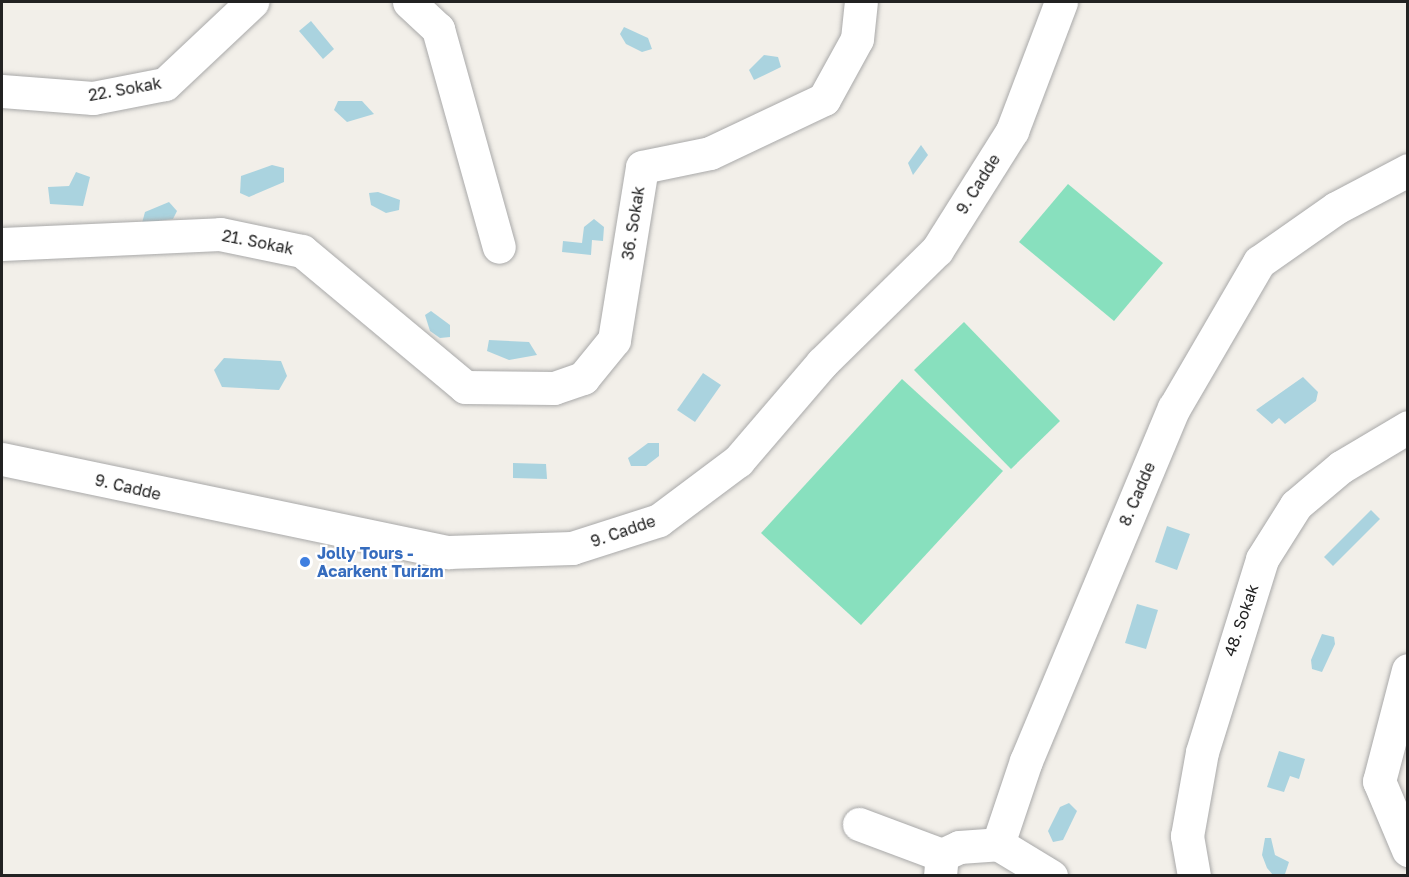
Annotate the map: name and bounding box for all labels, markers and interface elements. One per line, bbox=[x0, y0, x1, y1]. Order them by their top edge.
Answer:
street label: 22. Sokak bbox=[87, 73, 163, 105]
street label: 9. Cadde bbox=[952, 150, 1004, 218]
street label: 36. Sokak bbox=[618, 185, 648, 261]
street label: 21. Sokak bbox=[221, 226, 295, 258]
street label: 8. Cadde bbox=[1115, 459, 1159, 529]
street label: 9. Cadde bbox=[93, 470, 163, 504]
street label: 9. Cadde bbox=[588, 511, 658, 551]
place label: Jolly Tours - Acarkent Turizm bbox=[317, 543, 443, 581]
marker: Jolly Tours - Acarkent Turizm bbox=[298, 555, 312, 569]
street label: 48. Sokak bbox=[1220, 581, 1262, 659]

